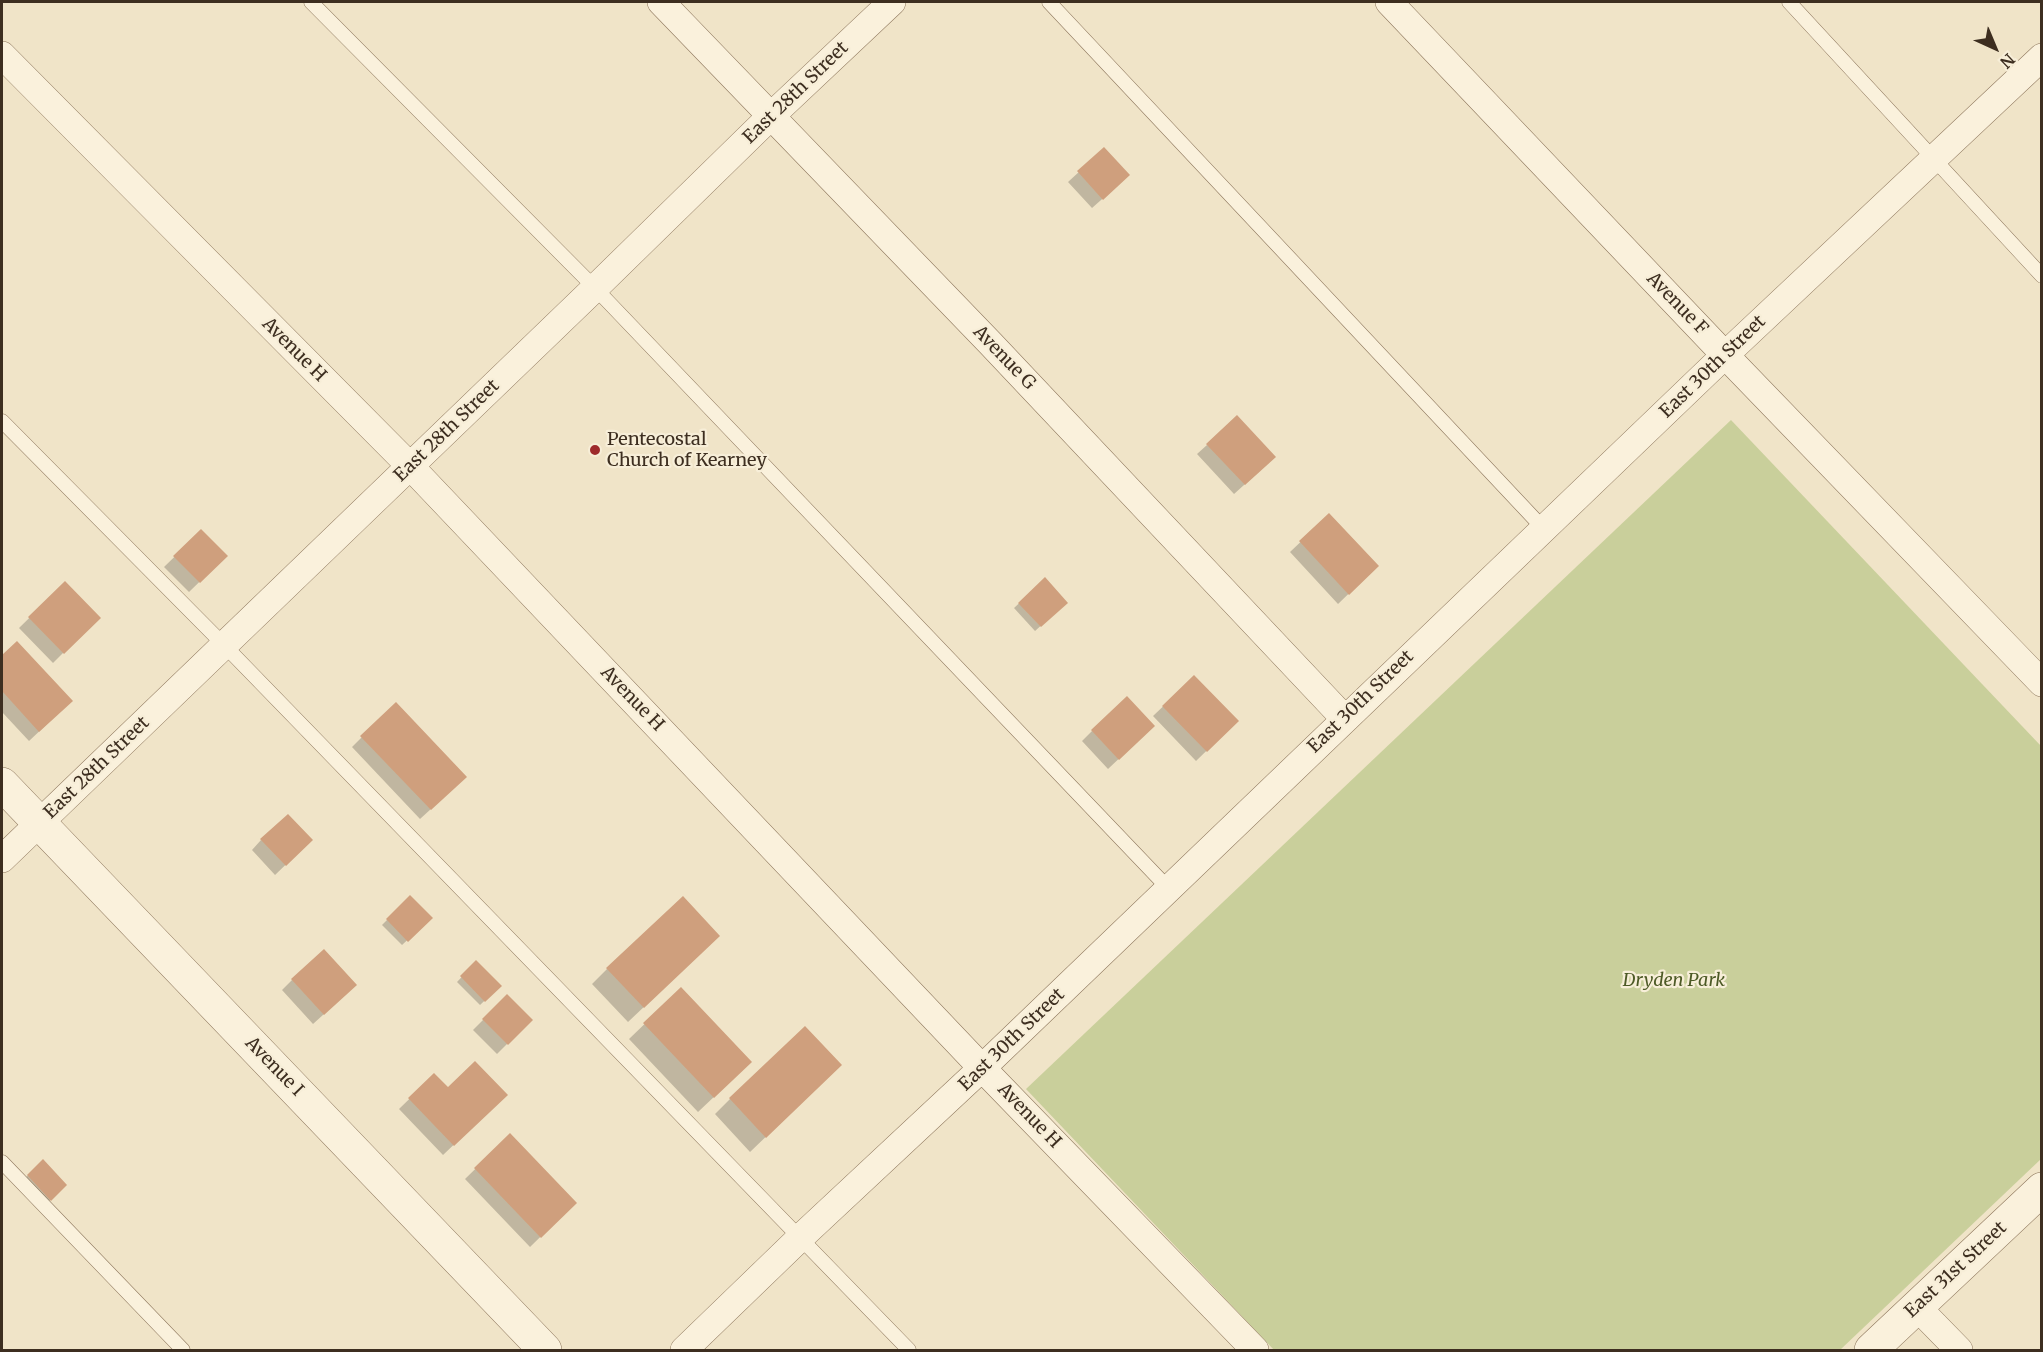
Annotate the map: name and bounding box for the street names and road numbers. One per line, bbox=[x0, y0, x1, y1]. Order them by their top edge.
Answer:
street label: East 28th Street bbox=[739, 37, 853, 149]
street label: Avenue F bbox=[1642, 268, 1712, 340]
street label: East 30th Street bbox=[1656, 311, 1770, 423]
street label: Avenue H bbox=[257, 313, 331, 387]
street label: Avenue G bbox=[968, 322, 1040, 394]
street label: East 28th Street bbox=[390, 375, 504, 487]
street label: East 30th Street bbox=[1304, 646, 1418, 758]
street label: Avenue H bbox=[596, 662, 668, 736]
street label: East 28th Street bbox=[40, 712, 154, 824]
street label: East 30th Street bbox=[955, 984, 1069, 1096]
street label: Avenue I bbox=[240, 1033, 308, 1101]
street label: Avenue H bbox=[993, 1079, 1065, 1153]
street label: East 31st Street bbox=[1901, 1217, 2011, 1323]

